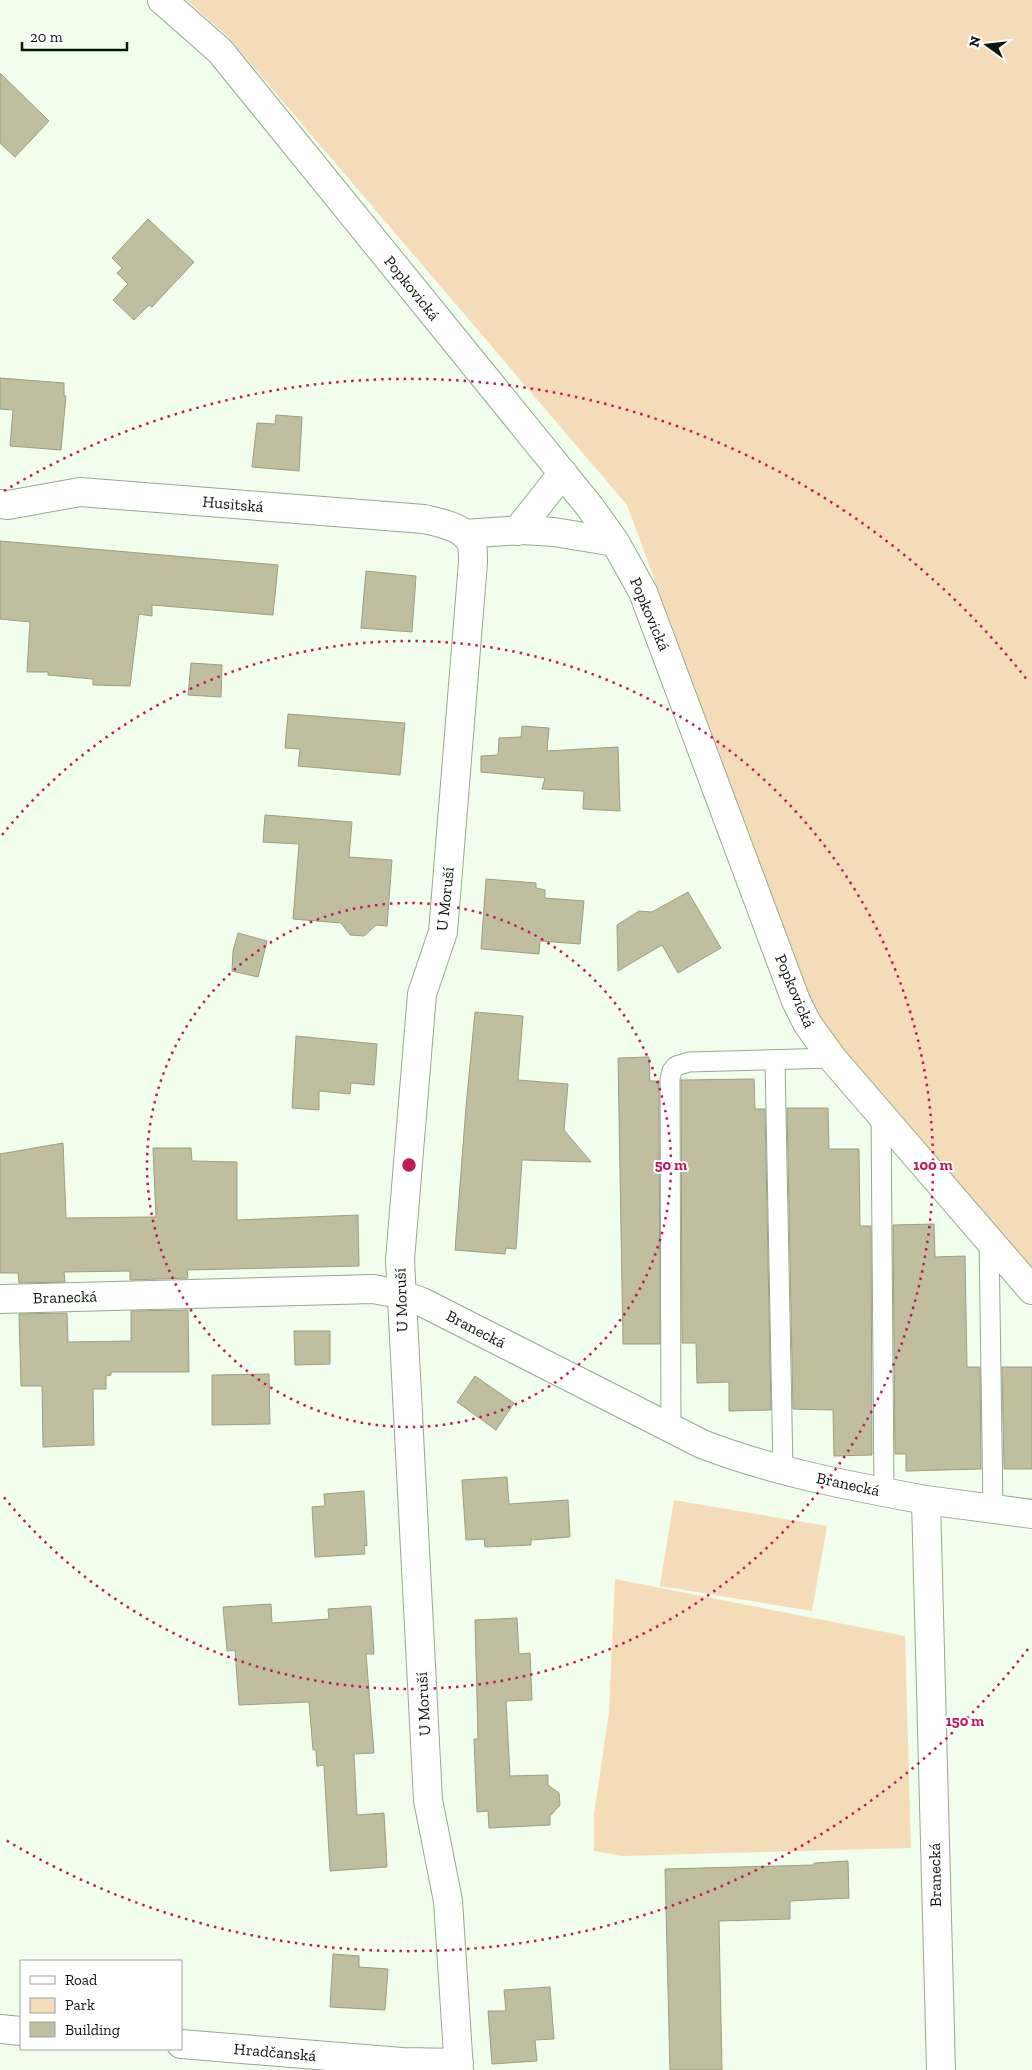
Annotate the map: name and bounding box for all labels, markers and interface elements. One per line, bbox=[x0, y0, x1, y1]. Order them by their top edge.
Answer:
scale bar bbox=[22, 20, 128, 52]
north arrow bbox=[962, 20, 1012, 70]
text: 20 m bbox=[30, 28, 63, 46]
text: N bbox=[965, 34, 985, 49]
street label: Popkovická bbox=[380, 252, 444, 324]
street label: Husitská bbox=[202, 492, 265, 516]
street label: Popkovická bbox=[626, 574, 674, 654]
street label: U Moruší bbox=[432, 866, 458, 932]
street label: Popkovická bbox=[771, 951, 819, 1031]
centre of rings bbox=[400, 1156, 418, 1174]
text: 50 m bbox=[655, 1156, 687, 1174]
text: 100 m bbox=[913, 1156, 953, 1174]
street label: U Moruší bbox=[390, 1267, 412, 1332]
street label: Branecká bbox=[33, 1286, 98, 1308]
street label: Branecká bbox=[443, 1306, 509, 1352]
street label: Branecká bbox=[815, 1468, 882, 1500]
street label: U Moruší bbox=[412, 1671, 434, 1737]
text: 150 m bbox=[946, 1712, 984, 1730]
street label: Branecká bbox=[925, 1842, 945, 1907]
legend bbox=[20, 1960, 182, 2050]
text: Road bbox=[65, 1971, 98, 1989]
text: Park bbox=[65, 1996, 95, 2014]
text: Building bbox=[65, 2021, 120, 2039]
street label: Hradčanská bbox=[233, 2039, 317, 2065]

